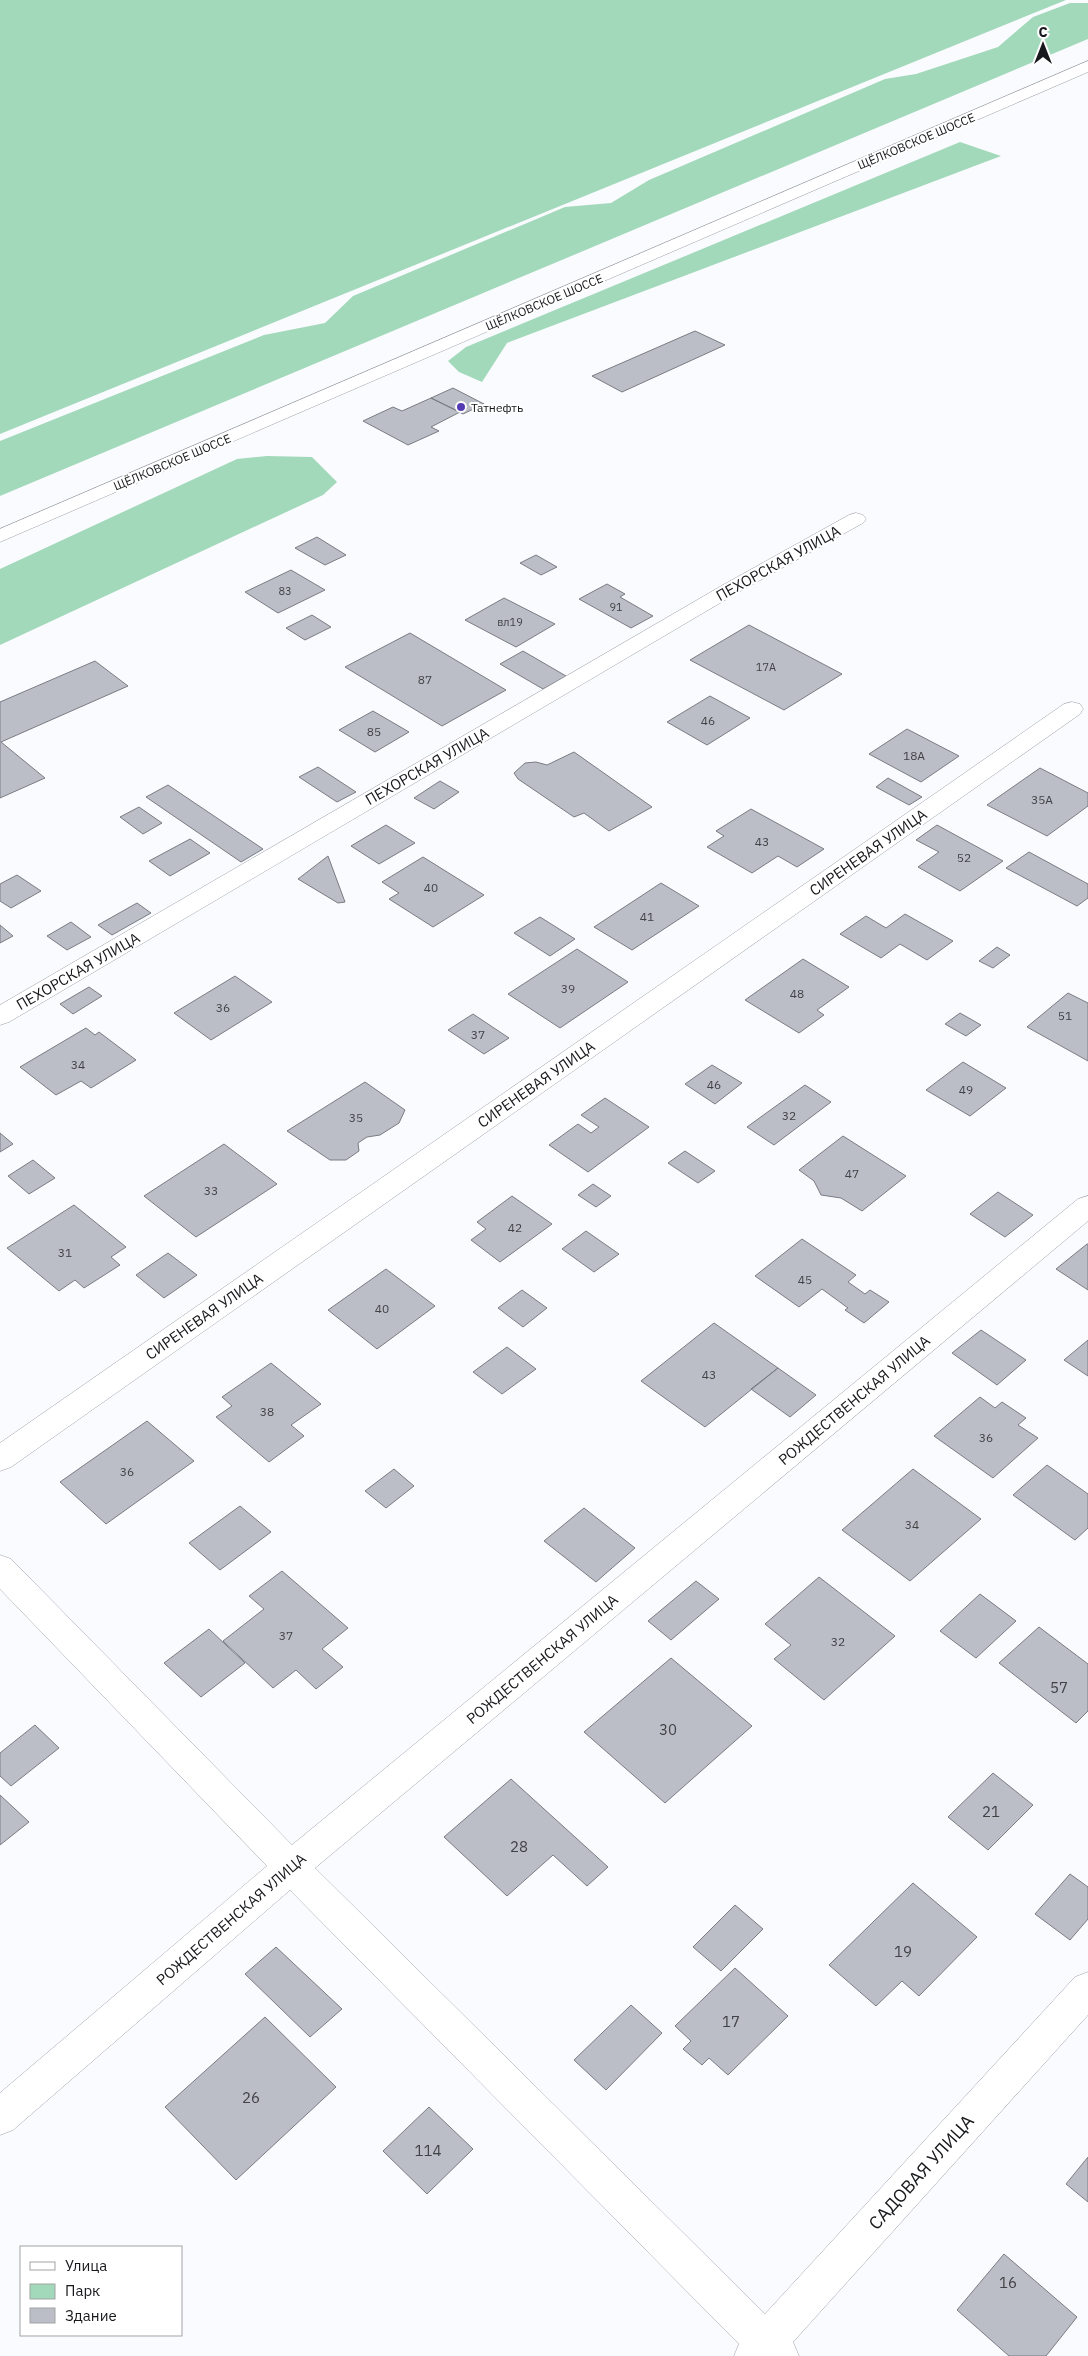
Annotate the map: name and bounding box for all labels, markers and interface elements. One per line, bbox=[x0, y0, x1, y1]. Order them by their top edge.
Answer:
north arrow bbox=[1018, 20, 1068, 70]
text: С bbox=[1038, 23, 1048, 41]
street label: ЩЁЛКОВСКОЕ ШОССЕ bbox=[855, 109, 977, 173]
street label: ЩЁЛКОВСКОЕ ШОССЕ bbox=[483, 270, 605, 334]
place label: Татнефть bbox=[471, 400, 523, 415]
marker: Татнефть bbox=[455, 401, 467, 413]
street label: ЩЁЛКОВСКОЕ ШОССЕ bbox=[111, 430, 233, 494]
street label: ПЕХОРСКАЯ УЛИЦА bbox=[712, 521, 844, 605]
house number: 83 bbox=[278, 584, 292, 598]
house number: 91 bbox=[609, 600, 623, 614]
house number: вл19 bbox=[497, 615, 523, 629]
house number: 17А bbox=[756, 660, 776, 674]
house number: 87 bbox=[418, 672, 432, 687]
house number: 46 bbox=[701, 713, 715, 728]
street label: ПЕХОРСКАЯ УЛИЦА bbox=[362, 723, 492, 809]
house number: 85 bbox=[367, 724, 381, 739]
house number: 18А bbox=[903, 748, 925, 763]
house number: 35А bbox=[1031, 792, 1053, 807]
street label: СИРЕНЕВАЯ УЛИЦА bbox=[806, 804, 931, 900]
house number: 43 bbox=[755, 834, 769, 849]
house number: 52 bbox=[957, 850, 971, 865]
house number: 40 bbox=[424, 880, 438, 895]
house number: 41 bbox=[640, 909, 654, 924]
street label: ПЕХОРСКАЯ УЛИЦА bbox=[13, 928, 143, 1014]
house number: 39 bbox=[561, 981, 575, 996]
house number: 48 bbox=[790, 986, 804, 1001]
house number: 36 bbox=[216, 1000, 230, 1015]
house number: 51 bbox=[1058, 1008, 1072, 1023]
house number: 37 bbox=[471, 1027, 485, 1042]
street label: СИРЕНЕВАЯ УЛИЦА bbox=[474, 1036, 599, 1132]
house number: 34 bbox=[71, 1057, 85, 1072]
house number: 46 bbox=[707, 1077, 721, 1092]
house number: 49 bbox=[959, 1082, 973, 1097]
house number: 32 bbox=[782, 1108, 796, 1123]
house number: 35 bbox=[349, 1110, 363, 1125]
house number: 47 bbox=[845, 1166, 859, 1181]
house number: 33 bbox=[204, 1183, 218, 1198]
house number: 42 bbox=[508, 1220, 522, 1235]
house number: 31 bbox=[58, 1245, 72, 1260]
street label: СИРЕНЕВАЯ УЛИЦА bbox=[142, 1268, 267, 1364]
house number: 45 bbox=[798, 1272, 812, 1287]
house number: 40 bbox=[375, 1301, 389, 1316]
street label: РОЖДЕСТВЕНСКАЯ УЛИЦА bbox=[774, 1331, 934, 1469]
house number: 43 bbox=[702, 1367, 716, 1382]
house number: 38 bbox=[260, 1404, 274, 1419]
house number: 36 bbox=[979, 1430, 993, 1445]
house number: 36 bbox=[120, 1464, 134, 1479]
house number: 34 bbox=[905, 1517, 919, 1532]
street label: РОЖДЕСТВЕНСКАЯ УЛИЦА bbox=[462, 1590, 622, 1728]
house number: 37 bbox=[279, 1628, 293, 1643]
house number: 32 bbox=[831, 1634, 845, 1649]
house number: 57 bbox=[1050, 1678, 1068, 1697]
house number: 30 bbox=[659, 1720, 677, 1739]
house number: 21 bbox=[982, 1802, 1000, 1821]
house number: 28 bbox=[510, 1837, 528, 1856]
street label: РОЖДЕСТВЕНСКАЯ УЛИЦА bbox=[152, 1849, 310, 1989]
house number: 19 bbox=[894, 1942, 912, 1961]
house number: 17 bbox=[722, 2012, 740, 2031]
house number: 26 bbox=[242, 2088, 260, 2107]
street label: САДОВАЯ УЛИЦА bbox=[863, 2109, 979, 2234]
house number: 114 bbox=[414, 2141, 442, 2160]
legend bbox=[20, 2246, 182, 2336]
text: Улица bbox=[65, 2256, 107, 2275]
house number: 16 bbox=[999, 2273, 1017, 2292]
text: Парк bbox=[65, 2281, 100, 2300]
text: Здание bbox=[65, 2306, 117, 2325]

